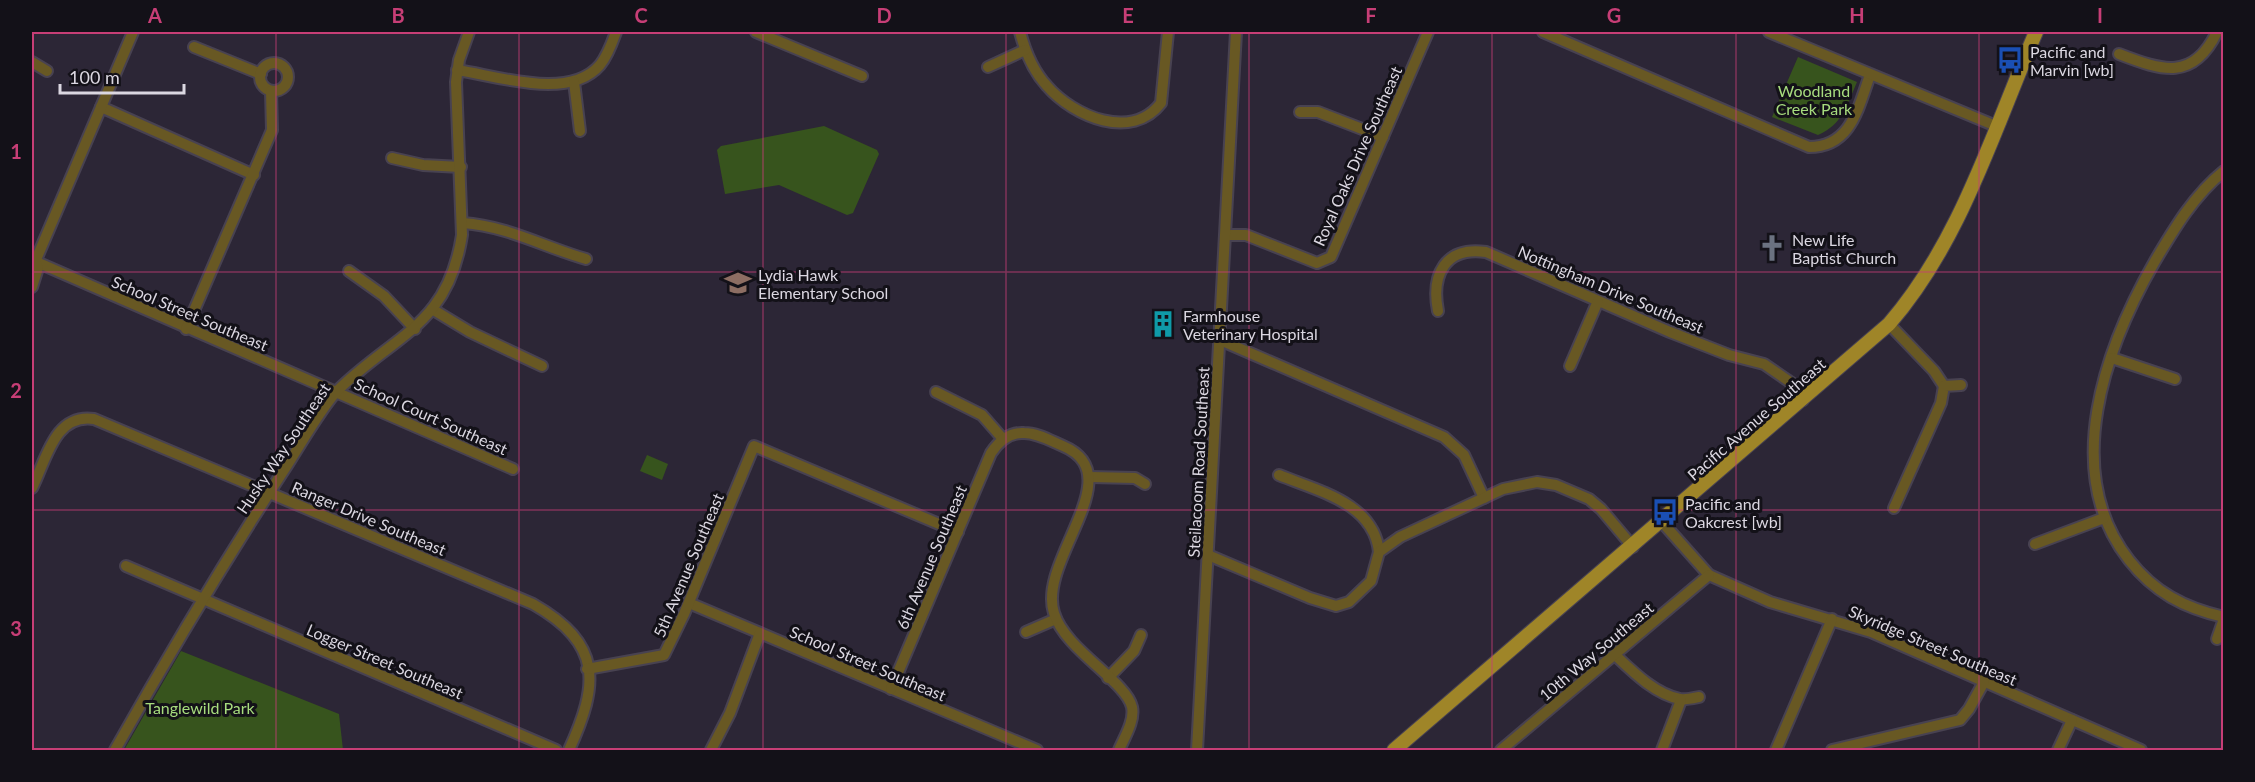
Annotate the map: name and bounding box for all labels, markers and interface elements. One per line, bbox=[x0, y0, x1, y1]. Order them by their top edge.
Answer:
text: A bbox=[147, 3, 162, 27]
text: B bbox=[391, 3, 405, 27]
text: C bbox=[634, 3, 648, 27]
text: D bbox=[876, 3, 892, 27]
text: E bbox=[1122, 3, 1134, 27]
text: F bbox=[1365, 3, 1377, 27]
text: G bbox=[1607, 3, 1621, 27]
text: H bbox=[1849, 3, 1865, 27]
text: I bbox=[2097, 3, 2103, 27]
place label: Pacific and Marvin [wb] bbox=[2030, 42, 2114, 79]
bus stop icon: Pacific and Marvin [wb] bbox=[1995, 45, 2025, 75]
scale bar bbox=[60, 57, 184, 95]
street label: Royal Oaks Drive Southeast bbox=[1309, 63, 1405, 249]
text: 100 m bbox=[69, 66, 120, 88]
park label: Woodland Creek Park bbox=[1776, 81, 1853, 118]
text: 1 bbox=[10, 139, 22, 163]
place label: New Life Baptist Church bbox=[1792, 230, 1896, 267]
church icon: New Life Baptist Church bbox=[1757, 233, 1787, 263]
street label: Nottingham Drive Southeast bbox=[1515, 241, 1707, 337]
place label: Lydia Hawk Elementary School bbox=[758, 265, 888, 302]
school or university icon: Lydia Hawk Elementary School bbox=[723, 268, 753, 298]
street label: School Street Southeast bbox=[109, 271, 271, 355]
place label: Farmhouse Veterinary Hospital bbox=[1183, 306, 1318, 343]
building icon: Farmhouse Veterinary Hospital bbox=[1148, 309, 1178, 339]
street label: Pacific Avenue Southeast bbox=[1683, 354, 1829, 484]
street label: Steilacoom Road Southeast bbox=[1184, 366, 1212, 558]
street label: School Court Southeast bbox=[351, 374, 511, 458]
text: 2 bbox=[10, 378, 22, 402]
street label: Husky Way Southeast bbox=[232, 379, 334, 517]
street label: Ranger Drive Southeast bbox=[289, 477, 449, 559]
street label: 6th Avenue Southeast bbox=[892, 482, 970, 632]
street label: 5th Avenue Southeast bbox=[649, 490, 727, 640]
place label: Pacific and Oakcrest [wb] bbox=[1685, 494, 1782, 531]
bus stop icon: Pacific and Oakcrest [wb] bbox=[1650, 497, 1680, 527]
street label: 10th Way Southeast bbox=[1535, 598, 1657, 704]
street label: Skyridge Street Southeast bbox=[1846, 601, 2020, 689]
text: 3 bbox=[10, 616, 22, 640]
street label: Logger Street Southeast bbox=[304, 619, 466, 703]
street label: School Street Southeast bbox=[787, 621, 949, 705]
park label: Tanglewild Park bbox=[145, 698, 256, 717]

